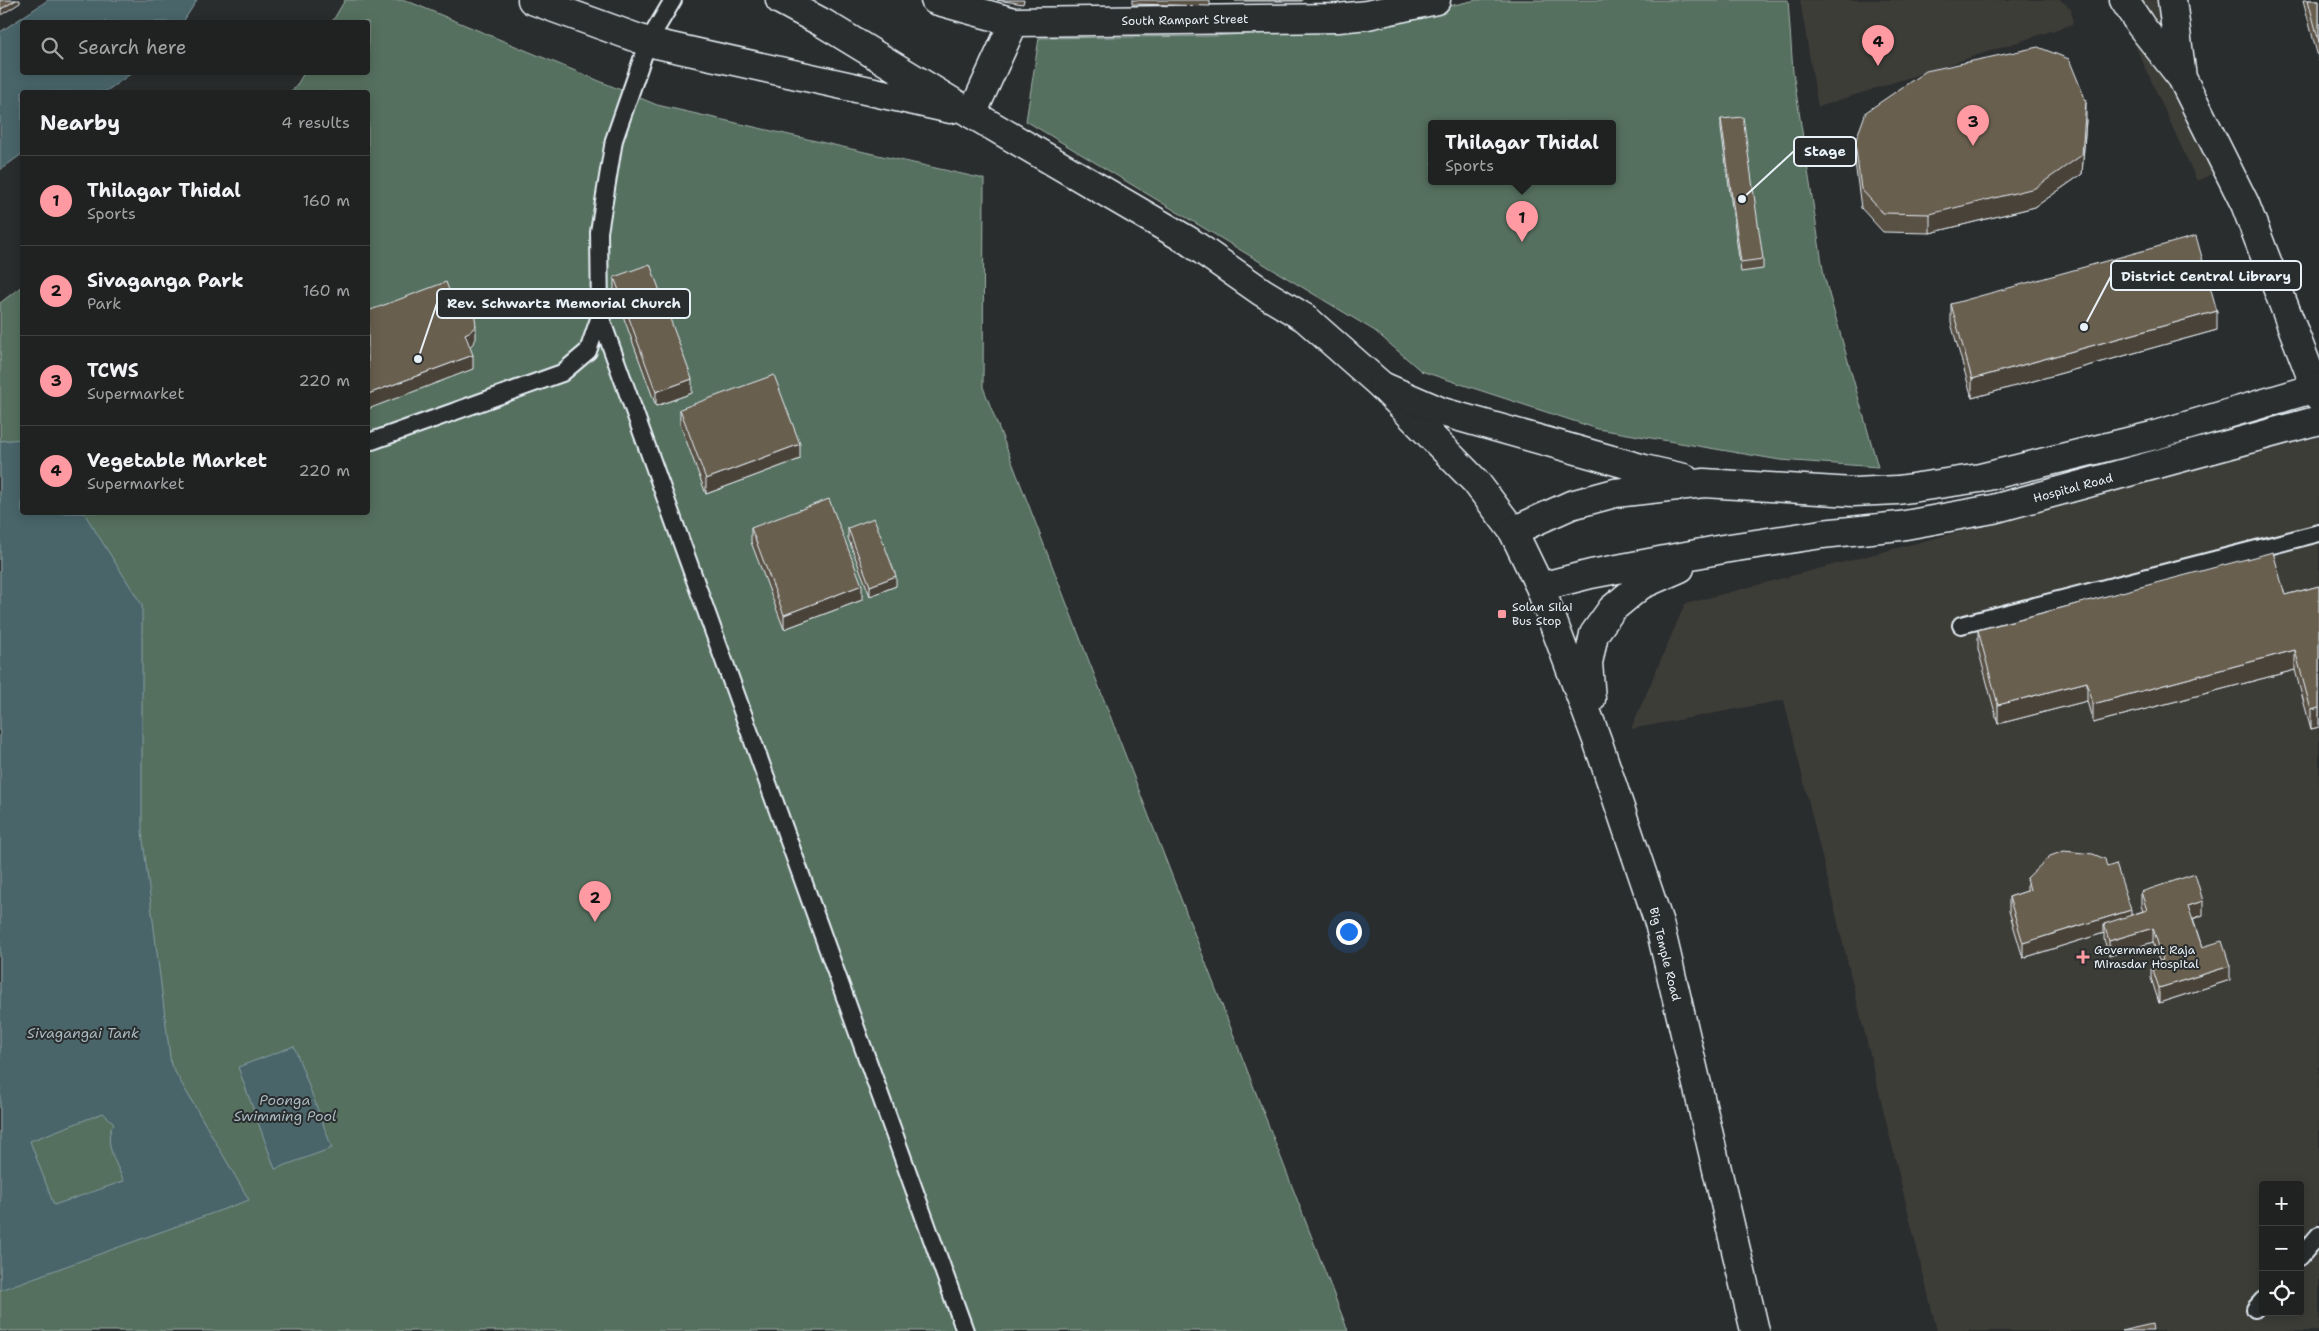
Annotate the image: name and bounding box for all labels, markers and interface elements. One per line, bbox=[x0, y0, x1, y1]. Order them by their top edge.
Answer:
street label: South Rampart Street bbox=[1121, 11, 1249, 29]
search box bbox=[20, 20, 370, 75]
pin: 4 bbox=[1862, 25, 1894, 66]
icon: search bbox=[38, 34, 66, 62]
text: Search here bbox=[78, 35, 187, 60]
pin: 3 bbox=[1957, 105, 1989, 146]
text: Nearby bbox=[40, 109, 120, 137]
text: 4 results bbox=[281, 112, 350, 133]
popup bbox=[1428, 120, 1616, 185]
text: Thilagar Thidal bbox=[1445, 130, 1599, 155]
callout: Stage bbox=[1794, 137, 1856, 166]
text: Stage bbox=[1804, 142, 1846, 160]
text: Sports bbox=[1445, 155, 1494, 176]
text: Thilagar Thidal bbox=[87, 178, 241, 203]
text: 1 bbox=[52, 190, 60, 211]
text: 160 m bbox=[303, 190, 350, 211]
pin: 1 bbox=[1506, 201, 1538, 242]
text: Sports bbox=[87, 203, 136, 224]
callout: District Central Library bbox=[2111, 261, 2301, 290]
text: District Central Library bbox=[2121, 267, 2291, 285]
text: Sivaganga Park bbox=[87, 268, 244, 293]
text: 2 bbox=[50, 280, 62, 301]
text: 160 m bbox=[303, 280, 350, 301]
callout: Rev. Schwartz Memorial Church bbox=[437, 289, 690, 318]
text: Park bbox=[87, 293, 121, 314]
text: Rev. Schwartz Memorial Church bbox=[447, 294, 681, 312]
text: TCWS bbox=[87, 358, 139, 383]
text: 3 bbox=[50, 370, 62, 391]
text: 220 m bbox=[298, 370, 350, 391]
text: Supermarket bbox=[87, 383, 184, 404]
text: Vegetable Market bbox=[87, 448, 267, 473]
text: 4 bbox=[50, 460, 62, 481]
text: 220 m bbox=[298, 460, 350, 481]
street label: Hospital Road bbox=[2031, 470, 2115, 506]
text: Supermarket bbox=[87, 473, 184, 494]
place label: Solan Silai Bus Stop bbox=[1512, 599, 1573, 629]
marker: Solan Silai Bus Stop bbox=[1496, 608, 1508, 620]
pin: 2 bbox=[579, 881, 611, 922]
street label: Big Temple Road bbox=[1646, 905, 1684, 1003]
your location bbox=[1336, 919, 1362, 945]
place label: Government Raja Mirasdar Hospital bbox=[2094, 942, 2199, 972]
marker: Government Raja Mirasdar Hospital bbox=[2076, 950, 2090, 964]
water label: Sivagangai Tank bbox=[27, 1024, 139, 1042]
water label: Poonga Swimming Pool bbox=[234, 1091, 336, 1125]
map controls bbox=[2259, 1181, 2304, 1316]
button: + bbox=[2259, 1181, 2304, 1226]
button: − bbox=[2259, 1226, 2304, 1271]
button: locate bbox=[2259, 1271, 2304, 1316]

